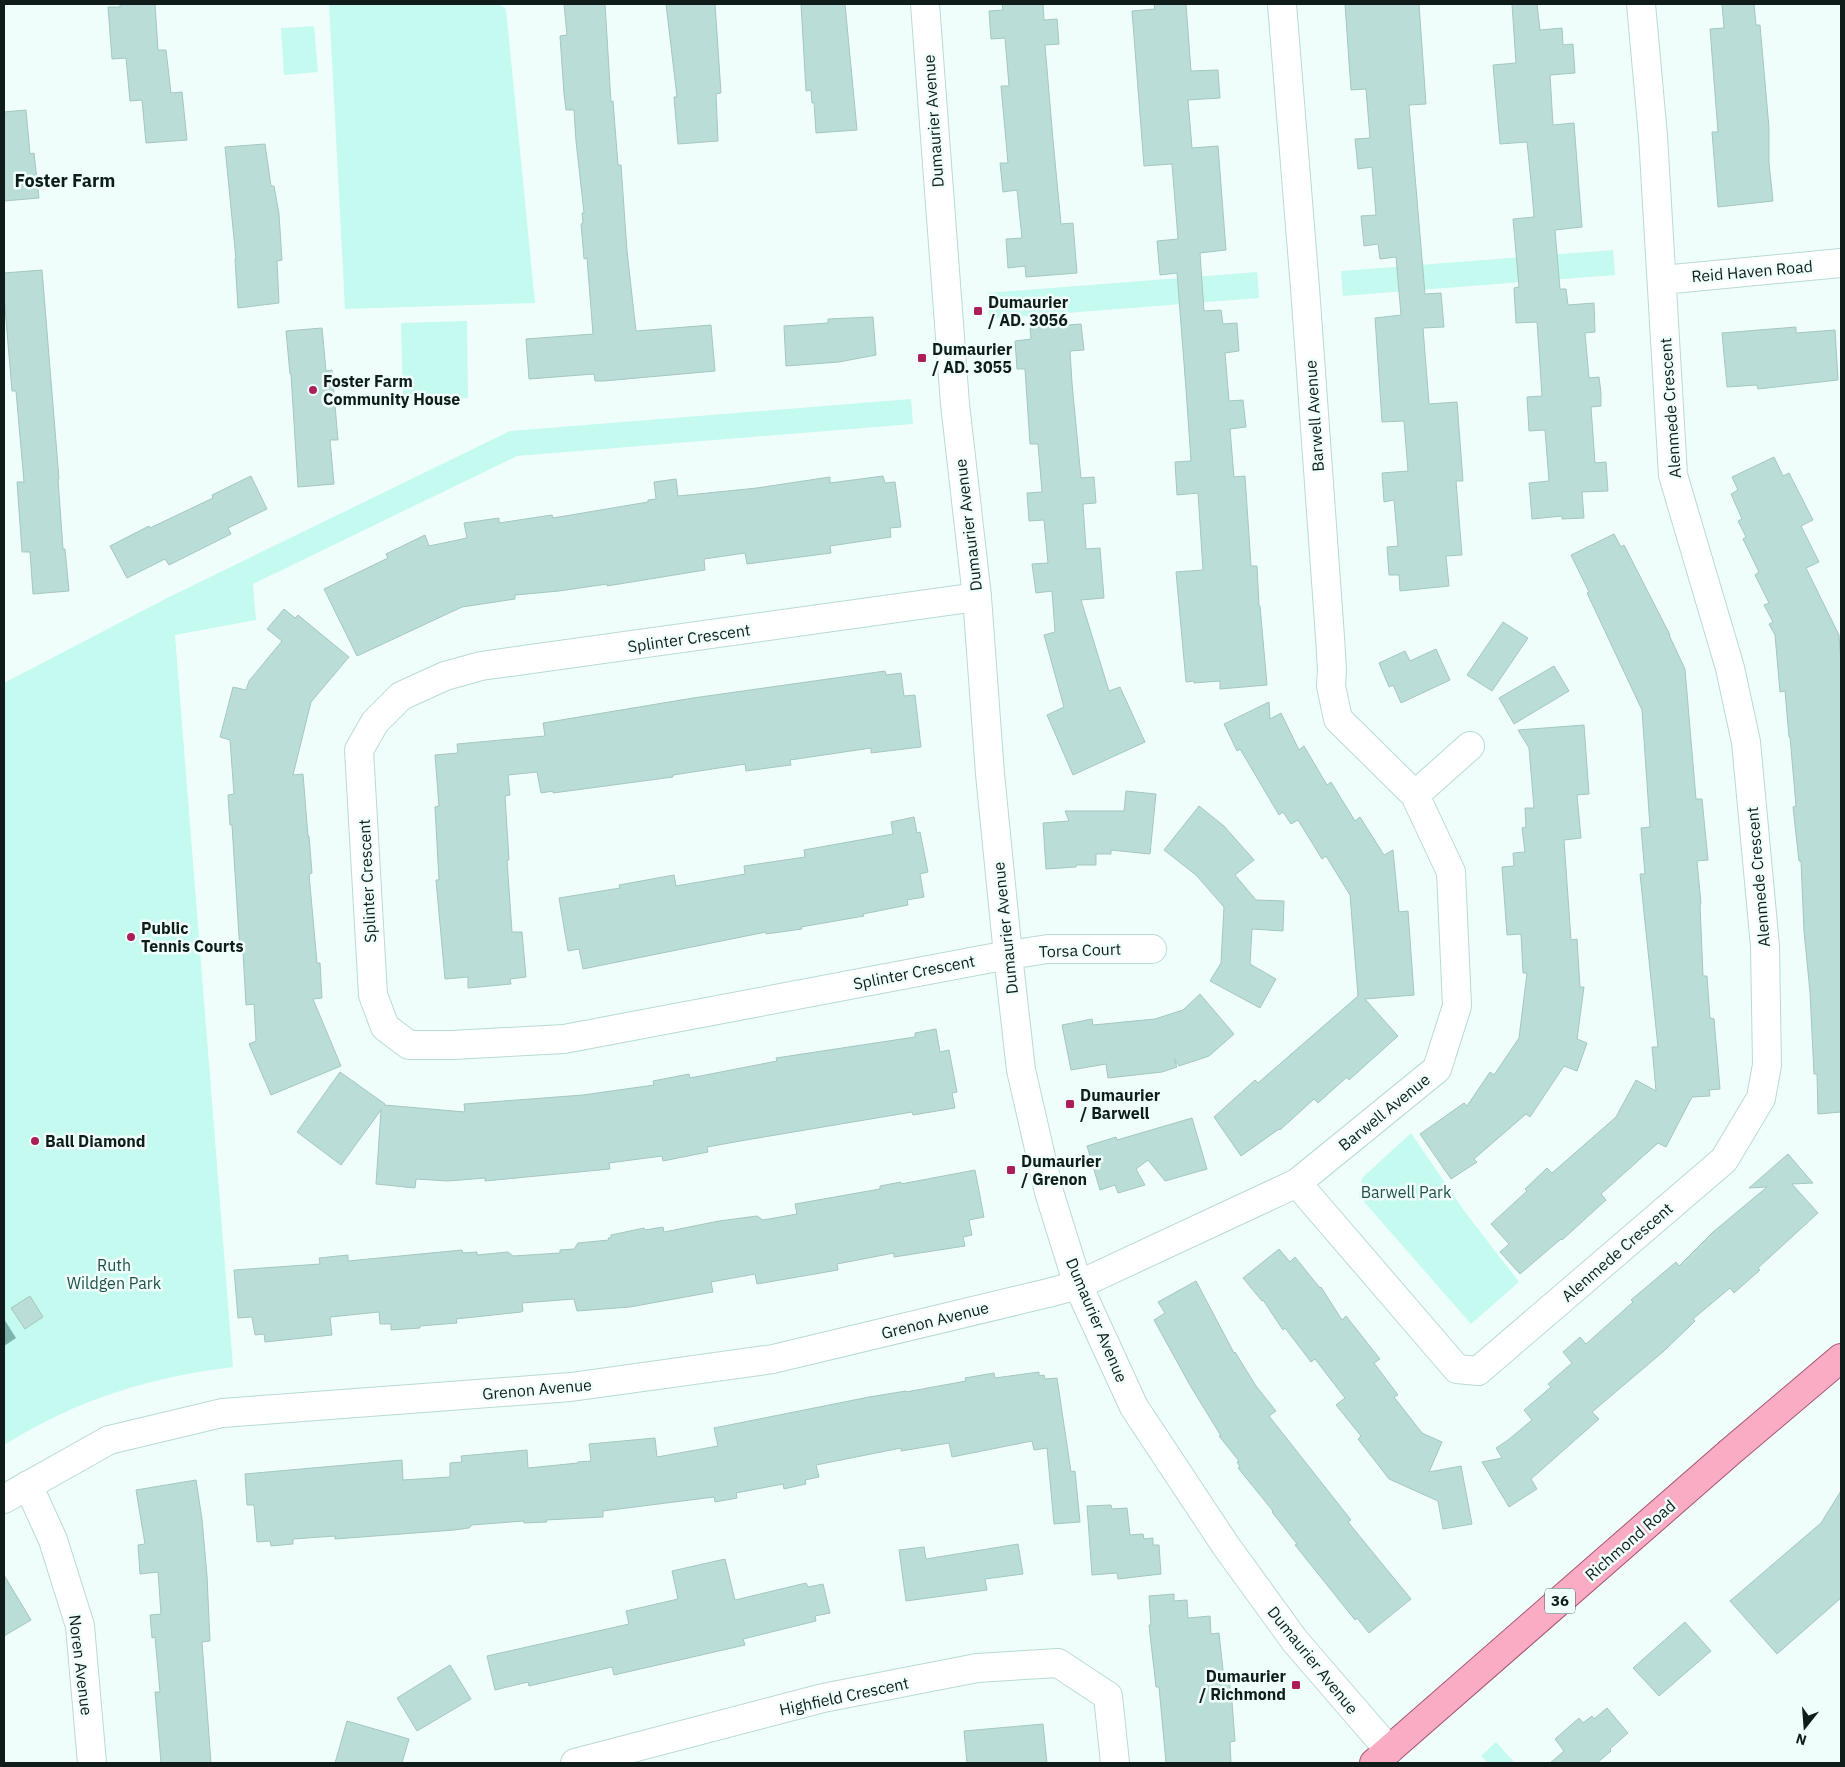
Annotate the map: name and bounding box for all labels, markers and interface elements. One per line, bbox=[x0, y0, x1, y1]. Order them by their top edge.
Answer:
street label: Dumaurier Avenue bbox=[918, 54, 948, 188]
district label: Foster Farm bbox=[15, 169, 115, 192]
street label: Reid Haven Road bbox=[1690, 256, 1814, 286]
place label: Dumaurier / AD. 3056 bbox=[988, 292, 1069, 330]
marker: Dumaurier / AD. 3056 bbox=[972, 305, 984, 317]
street label: Alenmede Crescent bbox=[1655, 337, 1685, 479]
place label: Dumaurier / AD. 3055 bbox=[932, 339, 1013, 377]
marker: Dumaurier / AD. 3055 bbox=[916, 352, 928, 364]
street label: Barwell Avenue bbox=[1300, 359, 1328, 472]
place label: Foster Farm Community House bbox=[323, 371, 460, 409]
marker: Foster Farm Community House bbox=[307, 384, 319, 396]
street label: Dumaurier Avenue bbox=[950, 457, 986, 592]
street label: Splinter Crescent bbox=[626, 619, 752, 657]
street label: Alenmede Crescent bbox=[1742, 806, 1774, 948]
street label: Splinter Crescent bbox=[354, 819, 380, 943]
street label: Dumaurier Avenue bbox=[988, 861, 1022, 995]
place label: Public Tennis Courts bbox=[141, 918, 243, 956]
marker: Public Tennis Courts bbox=[125, 931, 137, 943]
street label: Torsa Court bbox=[1038, 939, 1122, 961]
street label: Splinter Crescent bbox=[851, 950, 977, 994]
street label: Barwell Avenue bbox=[1334, 1069, 1434, 1155]
place label: Dumaurier / Barwell bbox=[1080, 1085, 1161, 1123]
marker: Dumaurier / Barwell bbox=[1064, 1098, 1076, 1110]
place label: Ball Diamond bbox=[45, 1131, 146, 1151]
marker: Ball Diamond bbox=[29, 1135, 41, 1147]
place label: Dumaurier / Grenon bbox=[1021, 1151, 1102, 1189]
marker: Dumaurier / Grenon bbox=[1005, 1164, 1017, 1176]
park label: Barwell Park bbox=[1361, 1182, 1452, 1202]
street label: Alenmede Crescent bbox=[1557, 1198, 1677, 1306]
park label: Ruth Wildgen Park bbox=[67, 1255, 162, 1293]
street label: Dumaurier Avenue bbox=[1062, 1255, 1132, 1385]
street label: Grenon Avenue bbox=[879, 1297, 991, 1343]
street label: Grenon Avenue bbox=[481, 1374, 593, 1404]
street label: Richmond Road bbox=[1581, 1495, 1679, 1585]
road number: 36 bbox=[1545, 1588, 1575, 1614]
street label: Dumaurier Avenue bbox=[1263, 1602, 1363, 1718]
street label: Noren Avenue bbox=[65, 1614, 97, 1717]
place label: Dumaurier / Richmond bbox=[1199, 1666, 1287, 1704]
street label: Highfield Crescent bbox=[777, 1673, 911, 1719]
marker: Dumaurier / Richmond bbox=[1290, 1679, 1302, 1691]
north arrow bbox=[1780, 1702, 1830, 1752]
text: N bbox=[1794, 1729, 1809, 1750]

